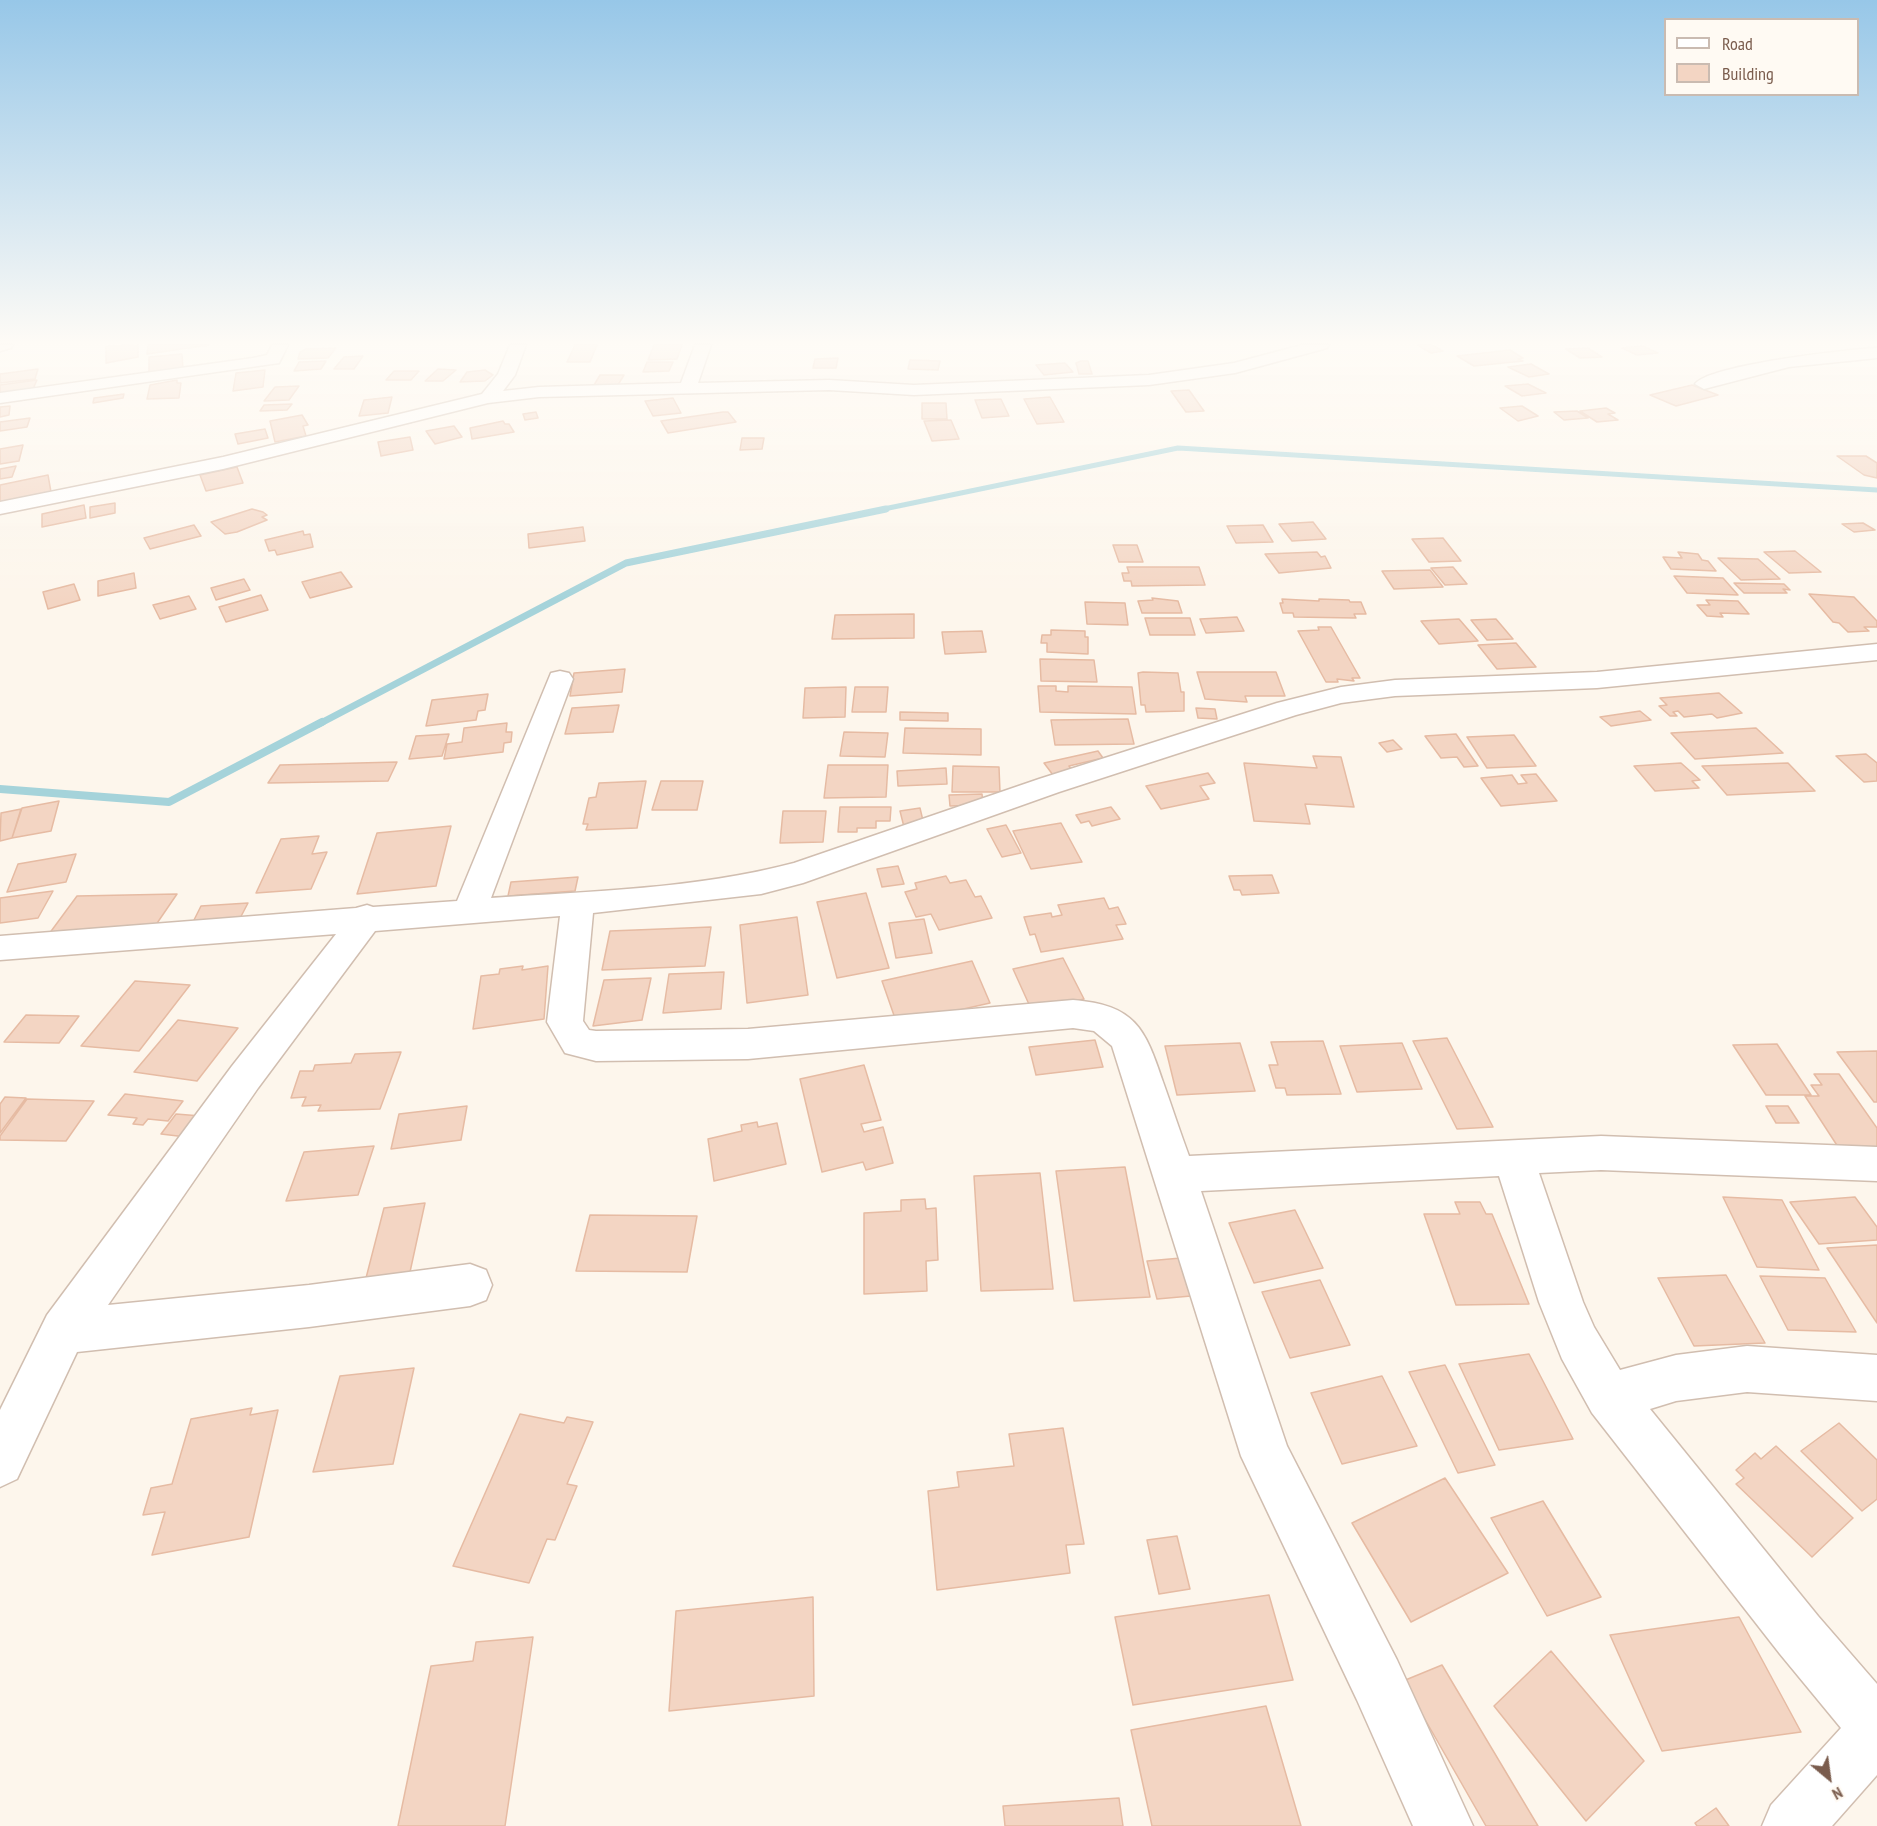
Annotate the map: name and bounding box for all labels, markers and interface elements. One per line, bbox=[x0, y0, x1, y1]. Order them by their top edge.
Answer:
legend bbox=[1664, 18, 1859, 96]
text: Road bbox=[1722, 32, 1753, 55]
text: Building bbox=[1722, 62, 1774, 85]
north arrow bbox=[1799, 1748, 1859, 1808]
text: N bbox=[1829, 1783, 1846, 1805]

